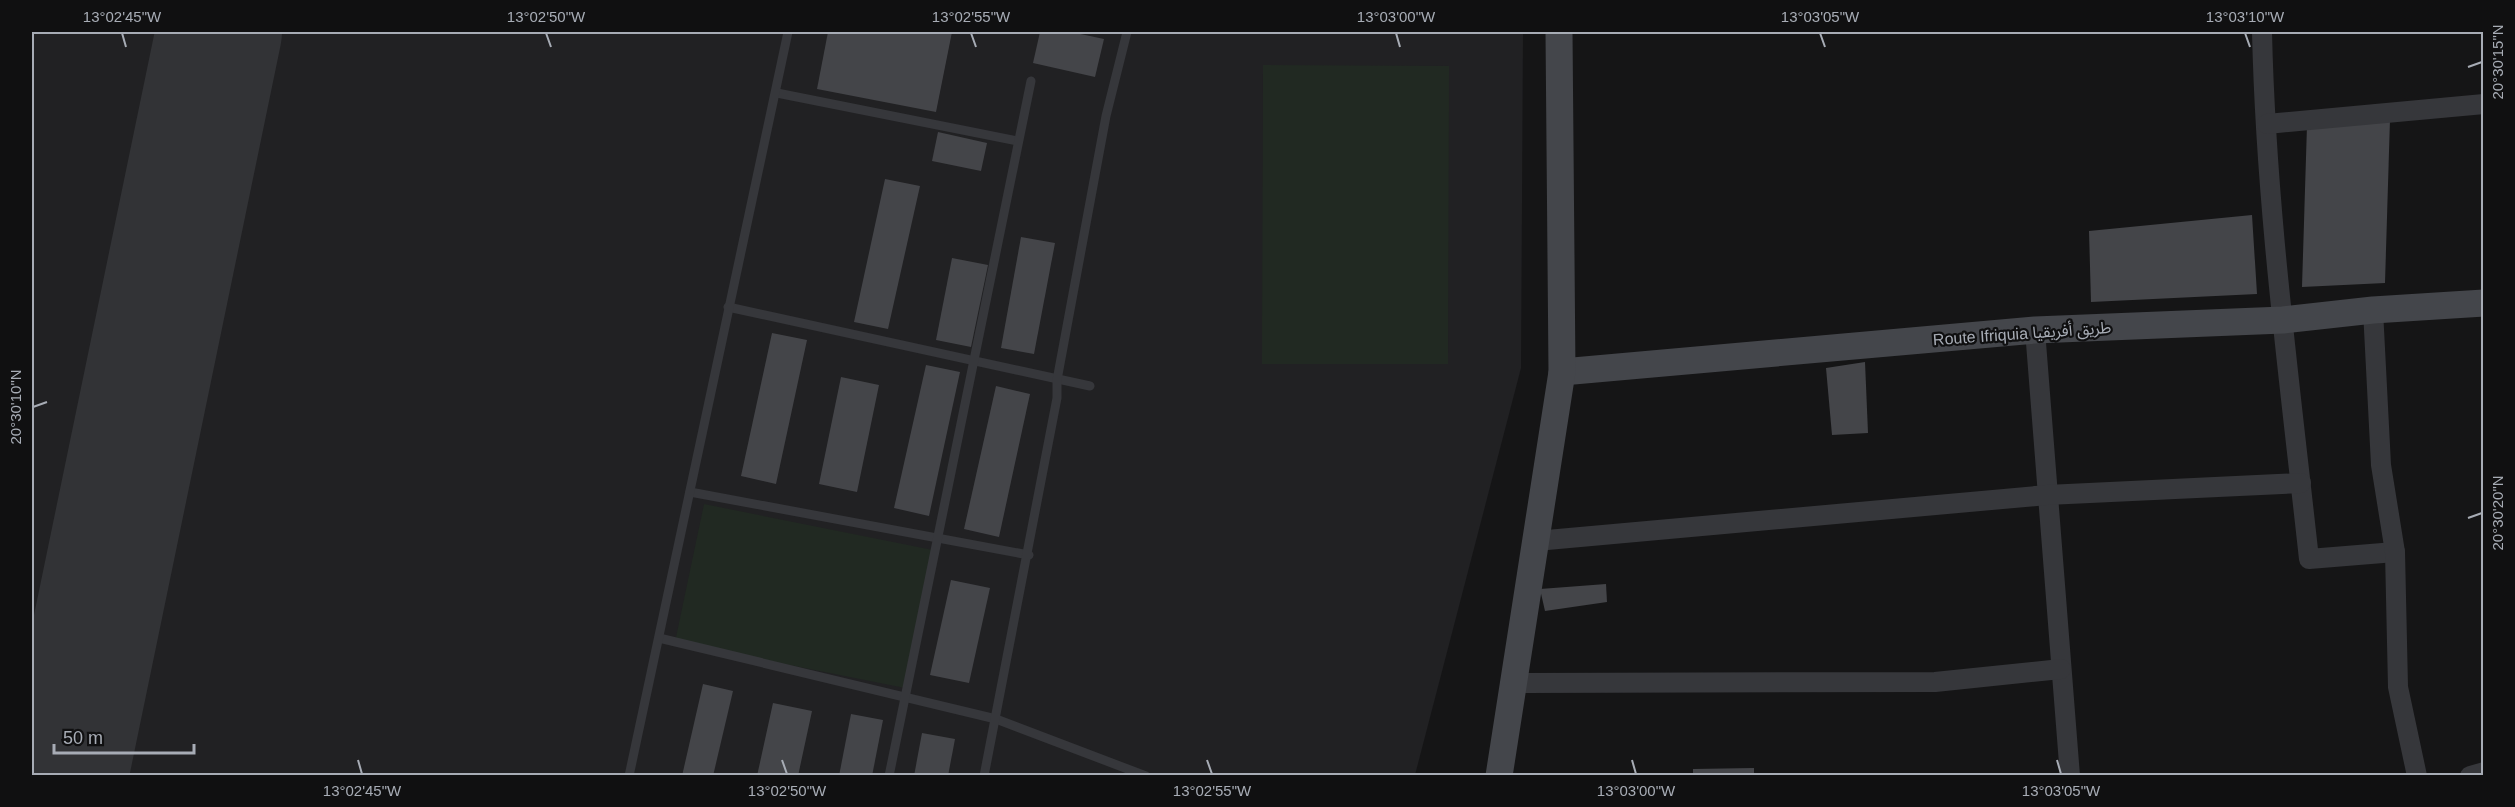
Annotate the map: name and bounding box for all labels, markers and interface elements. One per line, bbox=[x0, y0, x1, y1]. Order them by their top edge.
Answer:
text: 13°02'45"W bbox=[83, 8, 162, 25]
text: 13°02'50"W bbox=[507, 8, 586, 25]
text: 13°02'55"W bbox=[932, 8, 1011, 25]
text: 13°03'00"W bbox=[1357, 8, 1436, 25]
text: 13°03'05"W bbox=[1781, 8, 1860, 25]
text: 13°03'10"W bbox=[2206, 8, 2285, 25]
text: 20°30'15"N bbox=[2489, 24, 2506, 100]
street label: Route Ifriquia طريق أفريقيا bbox=[1932, 318, 2112, 350]
text: 20°30'10"N bbox=[7, 369, 24, 445]
text: 20°30'20"N bbox=[2489, 475, 2506, 551]
scale bar bbox=[54, 717, 194, 755]
text: 50 m bbox=[63, 728, 103, 748]
text: 13°02'45"W bbox=[323, 782, 402, 799]
text: 13°02'50"W bbox=[748, 782, 827, 799]
text: 13°02'55"W bbox=[1173, 782, 1252, 799]
text: 13°03'00"W bbox=[1597, 782, 1676, 799]
text: 13°03'05"W bbox=[2022, 782, 2101, 799]

